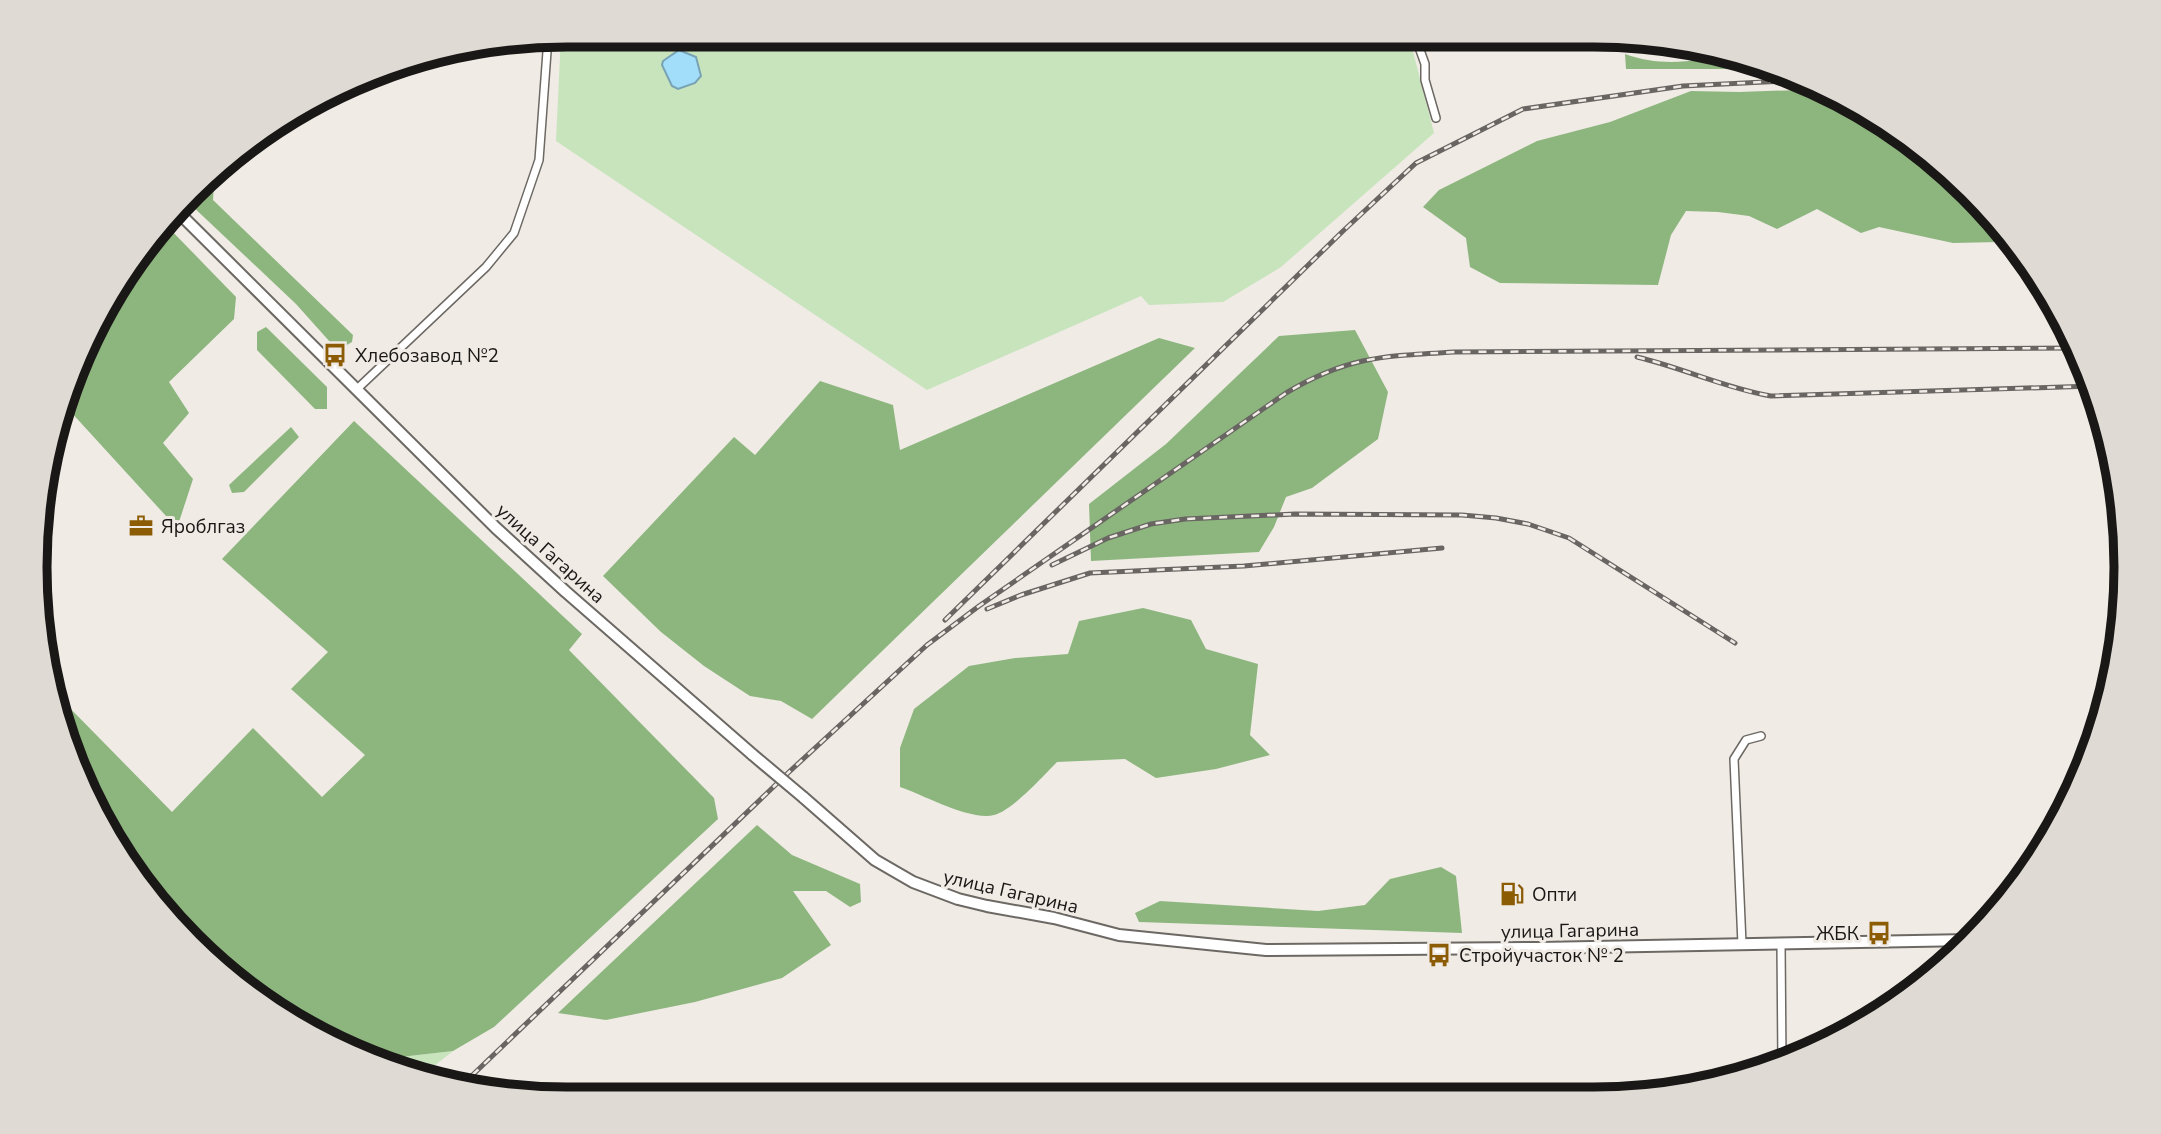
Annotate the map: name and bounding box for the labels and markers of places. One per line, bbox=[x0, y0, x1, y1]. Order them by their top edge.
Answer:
bus stop icon: Хлебозавод №2 bbox=[321, 341, 349, 369]
place label: Хлебозавод №2 bbox=[355, 343, 499, 369]
office icon: Яроблгаз bbox=[127, 512, 155, 540]
place label: Яроблгаз bbox=[161, 514, 245, 540]
fuel station icon: Опти bbox=[1498, 880, 1526, 908]
place label: Опти bbox=[1532, 882, 1577, 908]
bus stop icon: ЖБК bbox=[1865, 919, 1893, 947]
place label: ЖБК bbox=[1816, 921, 1859, 947]
bus stop icon: Стройучасток № 2 bbox=[1425, 941, 1453, 969]
place label: Стройучасток № 2 bbox=[1459, 943, 1624, 969]

